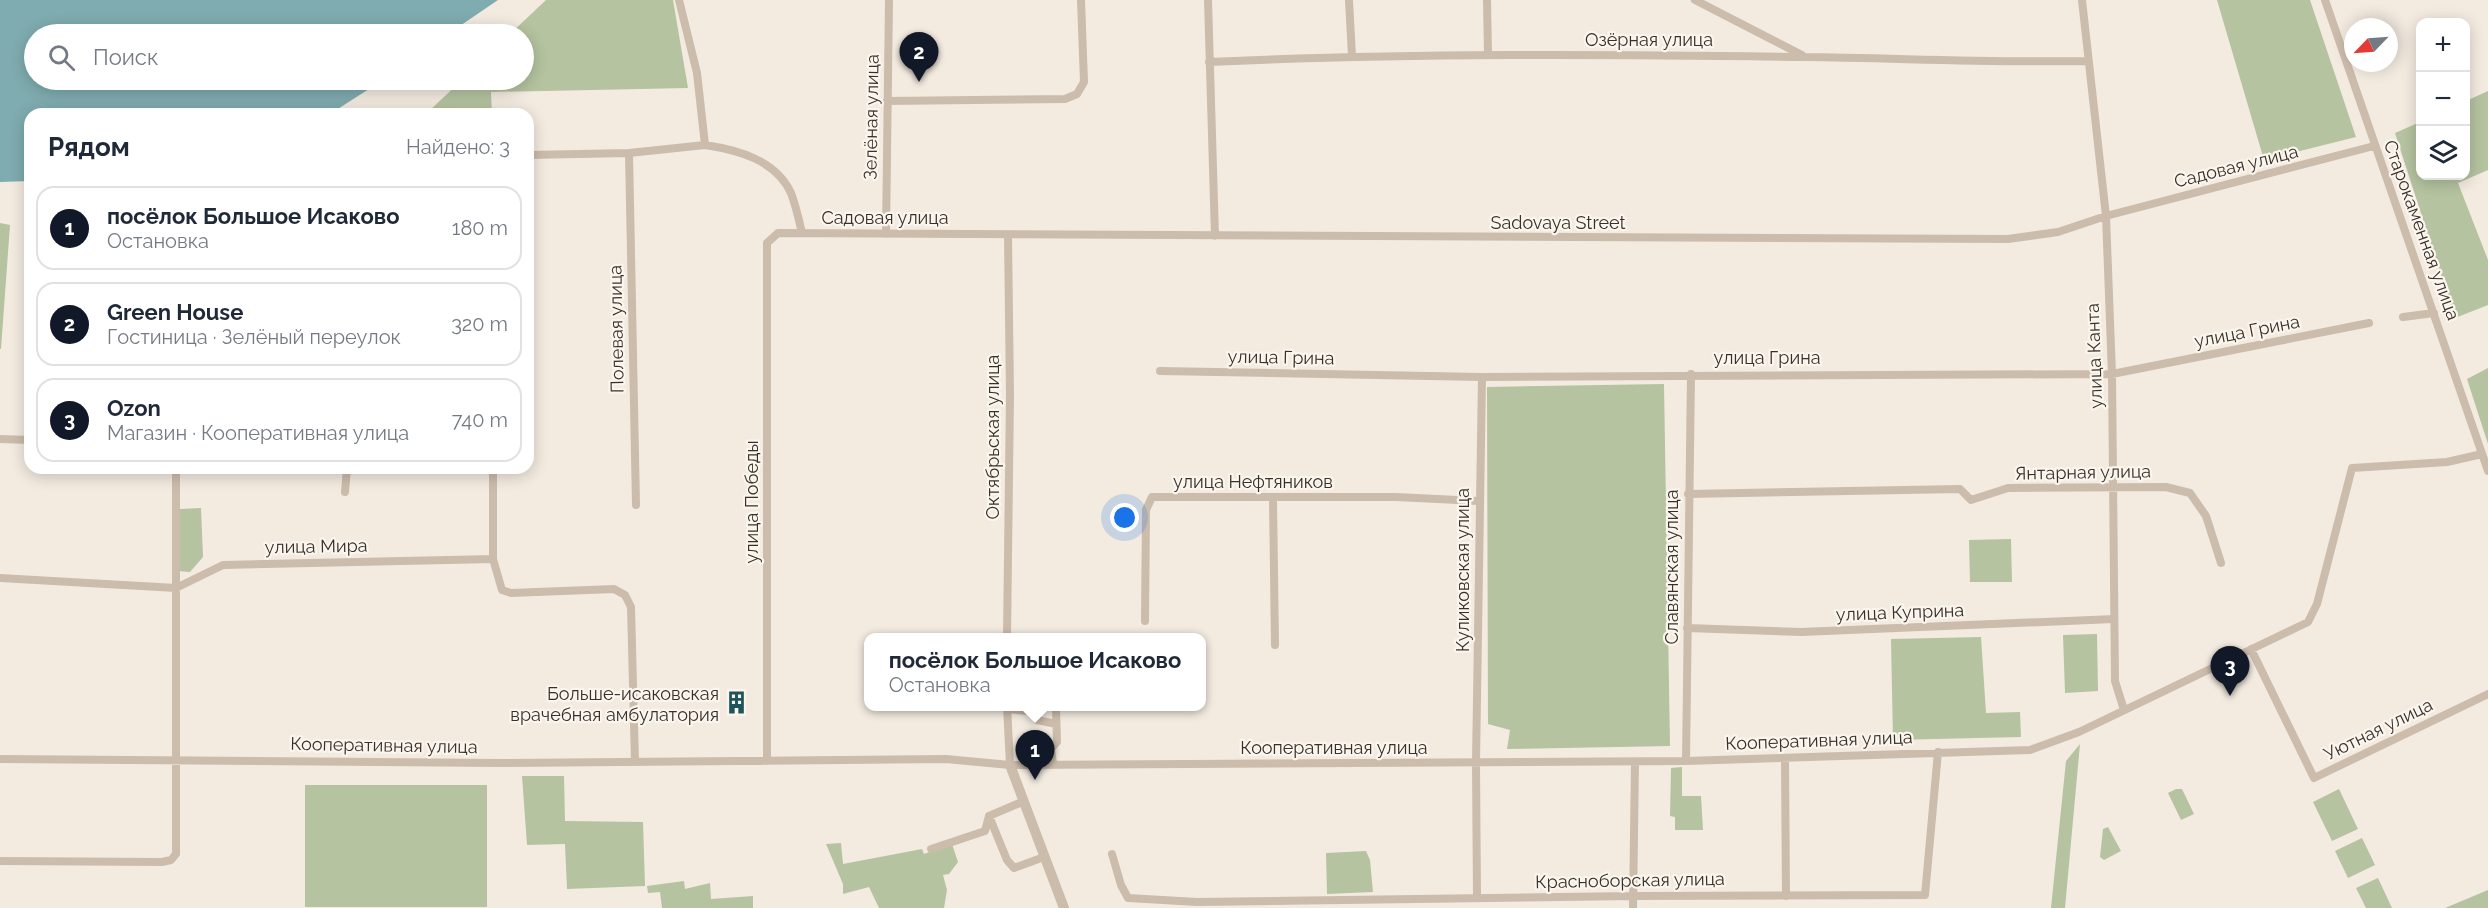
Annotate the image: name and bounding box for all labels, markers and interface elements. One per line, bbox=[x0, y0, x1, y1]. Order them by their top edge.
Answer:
north arrow bbox=[2344, 18, 2398, 72]
map controls bbox=[2416, 18, 2470, 180]
button: + bbox=[2416, 18, 2470, 72]
search box bbox=[24, 24, 534, 90]
street label: Озёрная улица bbox=[1585, 29, 1713, 50]
pin: 2 bbox=[900, 32, 938, 82]
icon: search bbox=[45, 41, 78, 74]
text: Поиск bbox=[93, 44, 158, 70]
street label: Зелёная улица bbox=[859, 54, 883, 180]
button: − bbox=[2416, 72, 2470, 126]
button: layers bbox=[2416, 126, 2470, 180]
text: Рядом bbox=[48, 132, 130, 162]
text: Найдено: 3 bbox=[406, 135, 510, 159]
street label: Старокаменная улица bbox=[2380, 137, 2464, 323]
street label: Садовая улица bbox=[2172, 140, 2300, 192]
text: посёлок Большое Исаково bbox=[107, 203, 400, 229]
street label: Садовая улица bbox=[821, 207, 949, 228]
street label: Sadovaya Street bbox=[1490, 212, 1626, 233]
text: 1 bbox=[65, 216, 74, 240]
text: 180 m bbox=[452, 216, 508, 240]
text: Остановка bbox=[107, 229, 209, 253]
street label: Полевая улица bbox=[604, 265, 628, 393]
text: Green House bbox=[107, 299, 243, 325]
street label: улица Канта bbox=[2082, 303, 2106, 409]
street label: улица Грина bbox=[2193, 310, 2301, 352]
text: 2 bbox=[64, 312, 75, 336]
text: 320 m bbox=[451, 312, 508, 336]
text: Гостиница · Зелёный переулок bbox=[107, 325, 401, 349]
street label: улица Грина bbox=[1227, 346, 1335, 368]
street label: улица Грина bbox=[1714, 347, 1820, 368]
street label: Октябрьская улица bbox=[982, 355, 1003, 519]
text: Ozon bbox=[107, 395, 161, 421]
text: 3 bbox=[64, 408, 75, 432]
text: 740 m bbox=[452, 408, 508, 432]
text: Магазин · Кооперативная улица bbox=[107, 421, 409, 445]
street label: улица Победы bbox=[741, 440, 762, 564]
street label: Янтарная улица bbox=[2015, 460, 2151, 484]
street label: улица Нефтяников bbox=[1173, 471, 1333, 492]
street label: Куликовская улица bbox=[1452, 488, 1473, 652]
street label: Славянская улица bbox=[1661, 489, 1682, 645]
your location bbox=[1110, 503, 1139, 532]
street label: улица Мира bbox=[264, 535, 368, 557]
street label: улица Куприна bbox=[1835, 599, 1965, 625]
popup bbox=[864, 633, 1206, 711]
pin: 3 bbox=[2210, 646, 2250, 696]
text: посёлок Большое Исаково bbox=[889, 647, 1181, 673]
text: Остановка bbox=[889, 673, 991, 697]
place label: Больше-исаковская врачебная амбулатория bbox=[510, 683, 719, 725]
building icon: Больше-исаковская врачебная амбулатория bbox=[724, 690, 750, 716]
street label: Уютная улица bbox=[2320, 694, 2436, 764]
street label: Кооперативная улица bbox=[1725, 726, 1913, 754]
pin: 1 bbox=[1016, 730, 1054, 780]
street label: Кооперативная улица bbox=[290, 733, 478, 757]
street label: Кооперативная улица bbox=[1240, 737, 1428, 758]
street label: Красноборская улица bbox=[1535, 868, 1725, 892]

